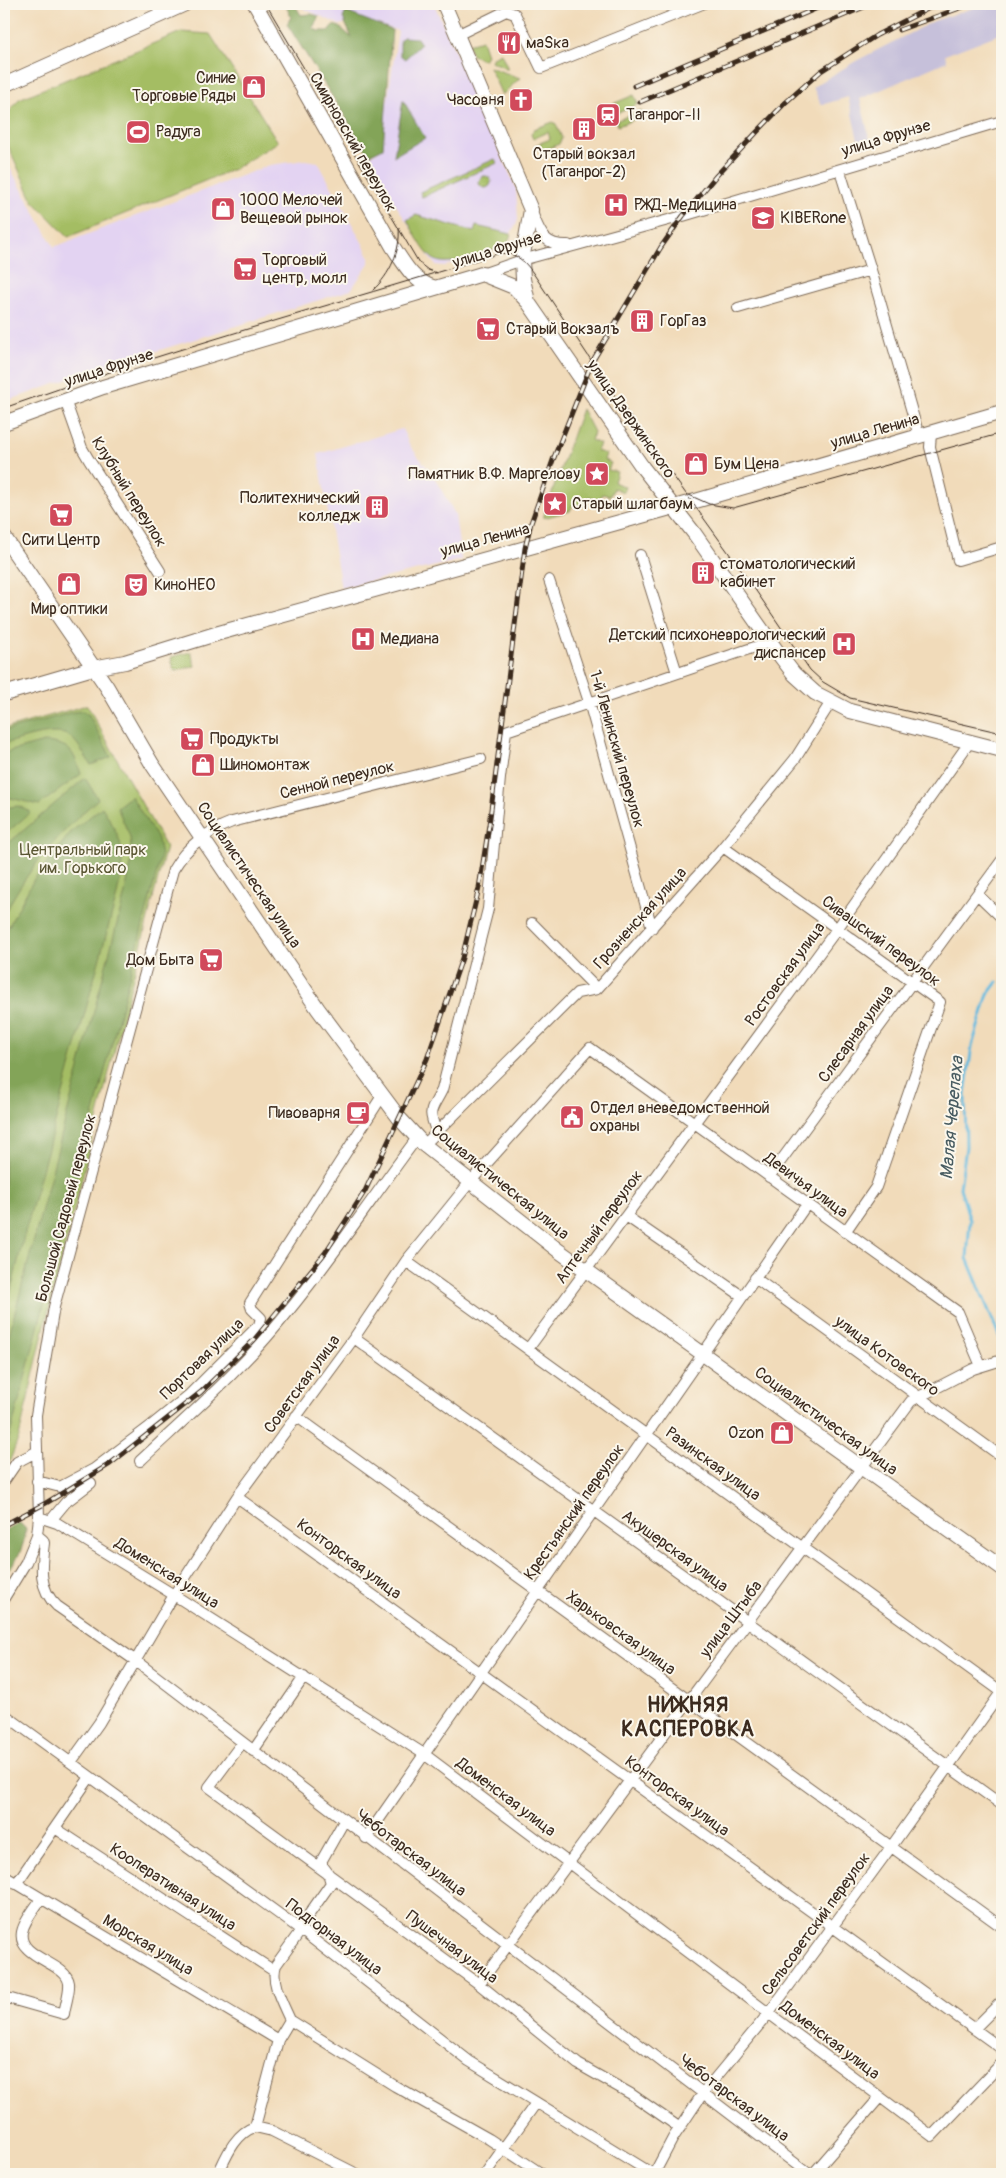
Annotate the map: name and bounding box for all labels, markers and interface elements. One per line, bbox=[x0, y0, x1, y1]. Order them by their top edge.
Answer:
restaurant icon: маSка bbox=[496, 30, 522, 56]
place label: маSка bbox=[526, 33, 569, 53]
place label: Синие Торговые Ряды bbox=[132, 68, 236, 106]
street label: Смирновский переулок bbox=[305, 69, 401, 215]
shop icon: Синие Торговые Ряды bbox=[241, 74, 267, 100]
church icon: Часовня bbox=[508, 87, 534, 113]
place label: Часовня bbox=[447, 90, 504, 110]
station icon: Таганрог-II bbox=[595, 102, 621, 128]
place label: Таганрог-II bbox=[626, 105, 701, 125]
street label: улица Фрунзе bbox=[838, 115, 933, 161]
building icon: Старый вокзал (Таганрог-2) bbox=[571, 116, 597, 142]
sports icon: Радуга bbox=[125, 119, 151, 145]
place label: Радуга bbox=[156, 122, 201, 142]
place label: Старый вокзал (Таганрог-2) bbox=[533, 144, 635, 182]
place label: 1000 Мелочей Вещевой рынок bbox=[240, 190, 348, 228]
hospital icon: РЖД-Медицина bbox=[603, 192, 629, 218]
place label: РЖД-Медицина bbox=[634, 195, 737, 215]
shop icon: 1000 Мелочей Вещевой рынок bbox=[210, 196, 236, 222]
school or university icon: KIBERone bbox=[750, 205, 776, 231]
place label: KIBERone bbox=[780, 208, 846, 228]
street label: улица Фрунзе bbox=[449, 227, 544, 273]
place label: Торговый центр, молл bbox=[262, 250, 347, 288]
supermarket icon: Торговый центр, молл bbox=[232, 256, 258, 282]
building icon: ГорГаз bbox=[629, 308, 655, 334]
place label: ГорГаз bbox=[660, 311, 707, 331]
supermarket icon: Старый Вокзалъ bbox=[475, 316, 501, 342]
place label: Старый Вокзалъ bbox=[506, 319, 620, 339]
street label: улица Фрунзе bbox=[61, 344, 156, 392]
street label: улица Дзержинского bbox=[582, 355, 680, 483]
street label: улица Ленина bbox=[827, 409, 922, 453]
street label: Клубный переулок bbox=[87, 433, 171, 551]
shop icon: Бум Цена bbox=[683, 451, 709, 477]
place label: Бум Цена bbox=[714, 454, 779, 474]
place icon: Памятник В.Ф. Маргелову bbox=[584, 461, 610, 487]
place label: Памятник В.Ф. Маргелову bbox=[408, 464, 580, 484]
place label: Политехнический колледж bbox=[240, 488, 361, 526]
place icon: Старый шлагбаум bbox=[542, 491, 568, 517]
building icon: Политехнический колледж bbox=[364, 494, 390, 520]
place label: Старый шлагбаум bbox=[572, 494, 693, 514]
supermarket icon: Сити Центр bbox=[48, 502, 74, 528]
street label: улица Ленина bbox=[437, 519, 532, 562]
place label: Сити Центр bbox=[22, 530, 100, 550]
place label: стоматологический кабинет bbox=[720, 554, 856, 592]
building icon: стоматологический кабинет bbox=[690, 560, 716, 586]
shop icon: Мир оптики bbox=[56, 571, 82, 597]
theatre icon: КиноНЕО bbox=[123, 572, 149, 598]
place label: КиноНЕО bbox=[154, 575, 216, 595]
place label: Мир оптики bbox=[31, 599, 107, 619]
place label: Детский психоневрологический диспансер bbox=[608, 625, 826, 663]
hospital icon: Медиана bbox=[350, 626, 376, 652]
place label: Медиана bbox=[380, 629, 439, 649]
hospital icon: Детский психоневрологический диспансер bbox=[831, 631, 857, 657]
street label: 1-й Ленинский переулок bbox=[585, 668, 649, 830]
supermarket icon: Продукты bbox=[179, 726, 205, 752]
place label: Продукты bbox=[210, 729, 279, 749]
shop icon: Шиномонтаж bbox=[190, 752, 216, 778]
place label: Шиномонтаж bbox=[220, 755, 310, 775]
street label: Сенной переулок bbox=[278, 756, 396, 804]
street label: Социалистическая улица bbox=[193, 798, 305, 952]
park label: Центральный парк им. Горького bbox=[20, 840, 146, 878]
street label: Грозненская улица bbox=[589, 863, 691, 973]
street label: Сивашский переулок bbox=[818, 891, 944, 991]
street label: Ростовская улица bbox=[741, 918, 829, 1030]
supermarket icon: Дом Быта bbox=[198, 947, 224, 973]
place label: Дом Быта bbox=[125, 950, 194, 970]
street label: Слесарная улица bbox=[814, 981, 898, 1087]
water label: Малая Черепаха bbox=[935, 1054, 969, 1181]
place label: Отдел вневедомственной охраны bbox=[590, 1098, 770, 1136]
cafe icon: Пивоварня bbox=[345, 1100, 371, 1126]
place label: Пивоварня bbox=[268, 1103, 340, 1123]
public building icon: Отдел вневедомственной охраны bbox=[559, 1104, 585, 1130]
street label: Большой Садовый переулок bbox=[31, 1112, 101, 1304]
street label: Социалистическая улица bbox=[427, 1120, 573, 1244]
street label: Девичья улица bbox=[759, 1147, 852, 1222]
street label: Аптечный переулок bbox=[551, 1166, 647, 1288]
street label: улица Котовского bbox=[830, 1311, 944, 1401]
street label: Портовая улица bbox=[156, 1314, 248, 1404]
street label: Советская улица bbox=[260, 1331, 344, 1437]
street label: Социалистическая улица bbox=[750, 1362, 902, 1480]
shop icon: Ozon bbox=[769, 1420, 795, 1446]
street label: Разинская улица bbox=[661, 1423, 765, 1505]
place label: Ozon bbox=[728, 1423, 764, 1443]
street label: Крестьянский переулок bbox=[519, 1440, 629, 1584]
street label: Акушерская улица bbox=[618, 1506, 732, 1596]
street label: Конторская улица bbox=[293, 1514, 405, 1604]
street label: Доменская улица bbox=[110, 1532, 223, 1613]
street label: улица Штыба bbox=[695, 1577, 766, 1662]
street label: Харьковская улица bbox=[562, 1587, 680, 1679]
district label: НИЖНЯЯ КАСПЕРОВКА bbox=[621, 1692, 755, 1743]
street label: Конторская улица bbox=[621, 1751, 733, 1841]
street label: Доменская улица bbox=[452, 1753, 560, 1841]
street label: Чеботарская улица bbox=[352, 1805, 470, 1901]
street label: Кооперативная улица bbox=[106, 1839, 240, 1935]
street label: Сельсоветский переулок bbox=[757, 1848, 875, 2000]
street label: Подгорная улица bbox=[282, 1894, 386, 1980]
street label: Пушечная улица bbox=[402, 1906, 502, 1988]
street label: Морская улица bbox=[99, 1910, 197, 1980]
street label: Доменская улица bbox=[776, 1996, 884, 2084]
street label: Чеботарская улица bbox=[675, 2050, 793, 2146]

